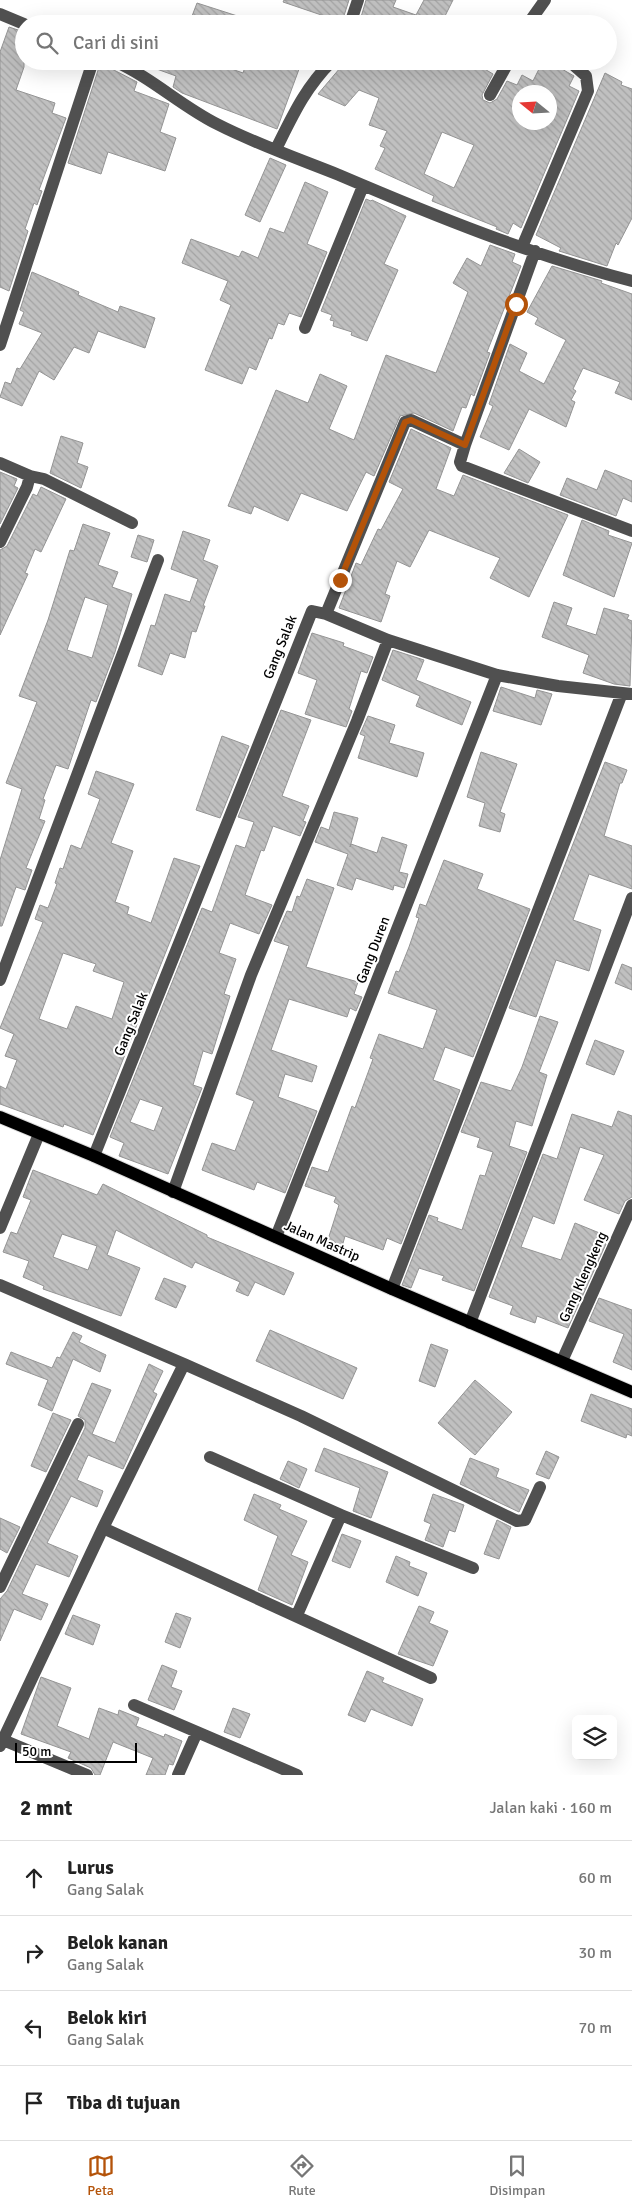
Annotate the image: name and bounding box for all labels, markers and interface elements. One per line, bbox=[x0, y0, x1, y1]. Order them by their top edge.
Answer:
search box bbox=[15, 15, 617, 70]
icon: search bbox=[33, 29, 61, 57]
text: Cari di sini bbox=[73, 31, 159, 55]
north arrow bbox=[512, 85, 557, 130]
route start bbox=[505, 293, 528, 316]
route end bbox=[329, 569, 352, 592]
street label: Gang Salak bbox=[260, 613, 300, 681]
street label: Gang Duren bbox=[352, 914, 394, 986]
street label: Gang Salak bbox=[111, 990, 151, 1058]
street label: Jalan Mastrip bbox=[282, 1217, 362, 1265]
street label: Gang Klengkeng bbox=[555, 1229, 611, 1325]
map controls bbox=[572, 1715, 617, 1760]
button: layers bbox=[572, 1715, 617, 1760]
scale bar bbox=[15, 1740, 138, 1763]
text: 50 m bbox=[22, 1743, 51, 1760]
text: 2 mnt bbox=[20, 1795, 72, 1821]
text: Jalan kaki · 160 m bbox=[490, 1798, 612, 1818]
text: Lurus bbox=[67, 1856, 114, 1880]
icon: ahead bbox=[20, 1864, 48, 1892]
text: 60 m bbox=[578, 1868, 612, 1888]
text: Gang Salak bbox=[67, 1880, 144, 1900]
text: Belok kanan bbox=[67, 1931, 168, 1955]
icon: right bbox=[20, 1939, 48, 1967]
text: 30 m bbox=[578, 1943, 612, 1963]
text: Gang Salak bbox=[67, 1955, 144, 1975]
text: Belok kiri bbox=[67, 2006, 147, 2030]
icon: left bbox=[20, 2014, 48, 2042]
text: 70 m bbox=[578, 2018, 612, 2038]
text: Gang Salak bbox=[67, 2030, 144, 2050]
icon: arrive bbox=[20, 2089, 48, 2117]
text: Tiba di tujuan bbox=[67, 2091, 180, 2115]
tab: Peta bbox=[87, 2152, 115, 2199]
tab: Rute bbox=[288, 2152, 316, 2199]
tab: Disimpan bbox=[489, 2152, 545, 2199]

